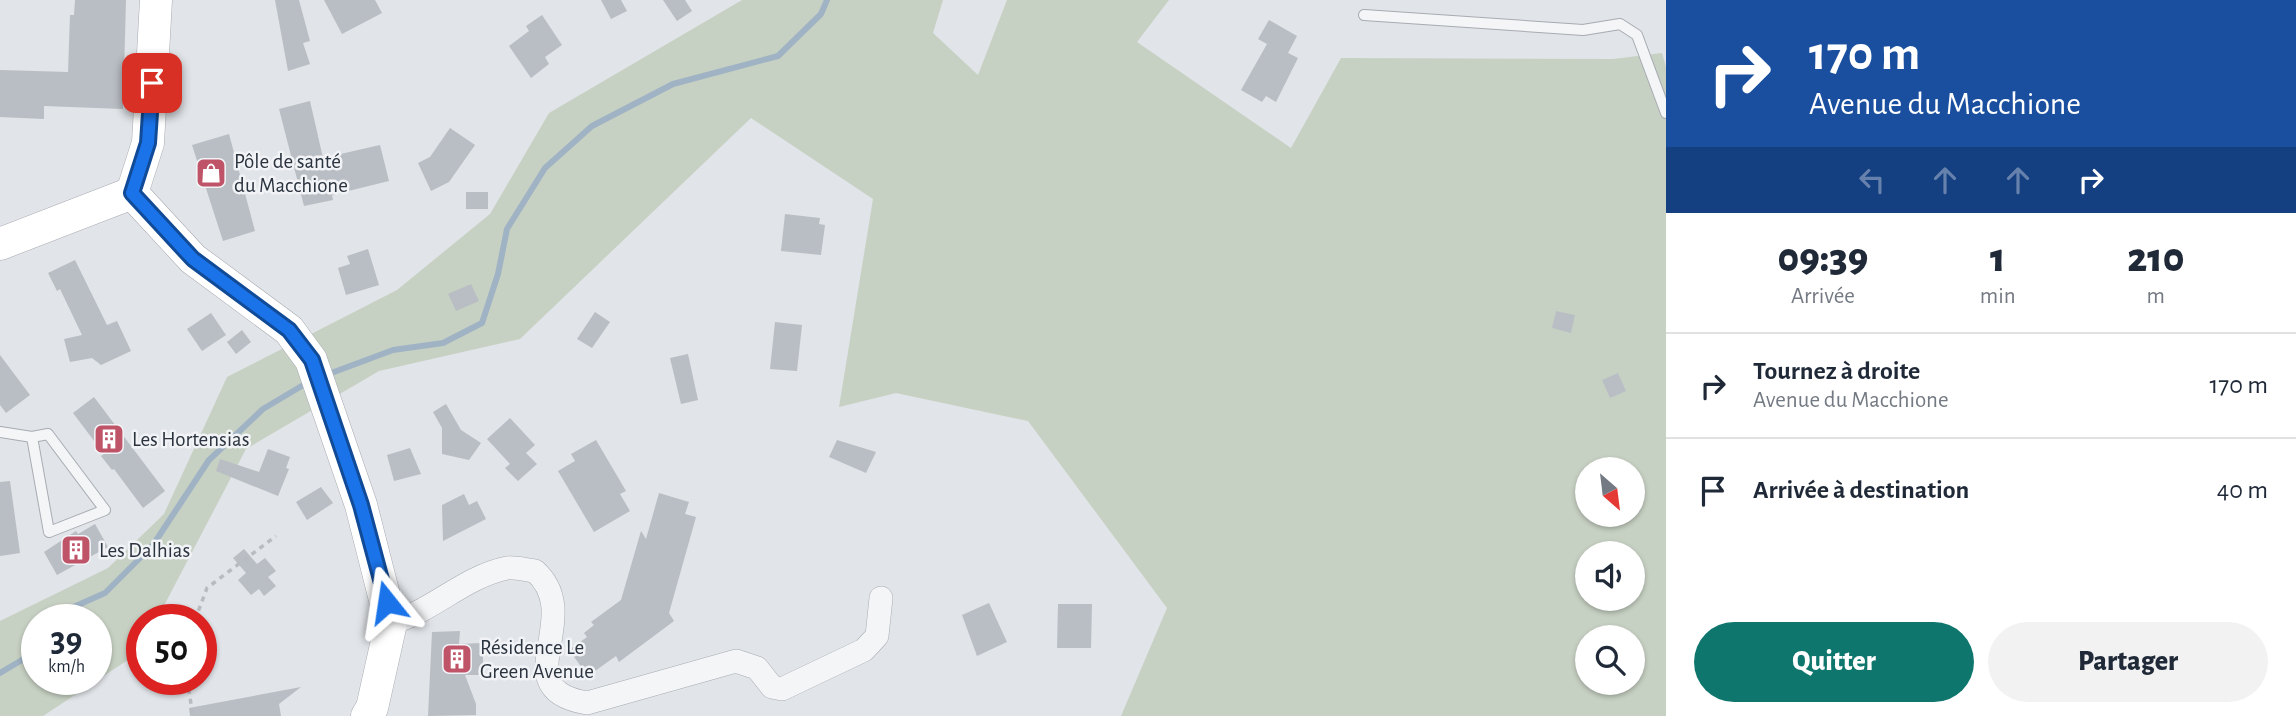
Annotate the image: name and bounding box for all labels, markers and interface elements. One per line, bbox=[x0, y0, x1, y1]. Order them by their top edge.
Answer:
icon: right bbox=[1694, 28, 1785, 119]
text: 170 m bbox=[1809, 30, 1920, 79]
pin bbox=[122, 53, 182, 113]
icon: arrive bbox=[133, 64, 171, 102]
text: Avenue du Macchione bbox=[1809, 88, 2081, 120]
place label: Pôle de santé du Macchione bbox=[234, 151, 348, 196]
shop icon: Pôle de santé du Macchione bbox=[194, 156, 228, 190]
icon: left bbox=[1853, 161, 1891, 199]
icon: ahead bbox=[1926, 161, 1964, 199]
icon: ahead bbox=[1999, 161, 2037, 199]
icon: right bbox=[2072, 161, 2110, 199]
text: 09:39 bbox=[1777, 237, 1868, 279]
text: 1 bbox=[1990, 237, 2005, 279]
text: 210 bbox=[2127, 237, 2184, 279]
text: Arrivée bbox=[1791, 285, 1855, 308]
text: min bbox=[1980, 285, 2016, 308]
text: m bbox=[2147, 285, 2165, 308]
text: Tournez à droite bbox=[1753, 358, 1920, 384]
icon: right bbox=[1694, 367, 1732, 405]
text: 170 m bbox=[2209, 372, 2268, 398]
text: Avenue du Macchione bbox=[1753, 389, 1949, 412]
building icon: Les Hortensias bbox=[92, 422, 126, 456]
place label: Les Hortensias bbox=[132, 429, 249, 450]
north arrow bbox=[1575, 457, 1645, 527]
map controls bbox=[1575, 457, 1645, 695]
icon: arrive bbox=[1694, 472, 1732, 510]
text: Arrivée à destination bbox=[1753, 477, 1969, 503]
text: 40 m bbox=[2217, 477, 2268, 503]
building icon: Les Dalhias bbox=[59, 533, 93, 567]
place label: Les Dalhias bbox=[99, 540, 190, 561]
button: sound bbox=[1575, 541, 1645, 611]
position arrow bbox=[350, 565, 424, 639]
speed limit sign: 50 bbox=[126, 604, 217, 695]
button: Quitter bbox=[1694, 622, 1974, 702]
button: Partager bbox=[1988, 622, 2268, 702]
text: 39 bbox=[50, 623, 82, 658]
button: search bbox=[1575, 625, 1645, 695]
place label: Résidence Le Green Avenue bbox=[480, 637, 594, 682]
building icon: Résidence Le Green Avenue bbox=[440, 642, 474, 676]
text: km/h bbox=[48, 658, 85, 676]

